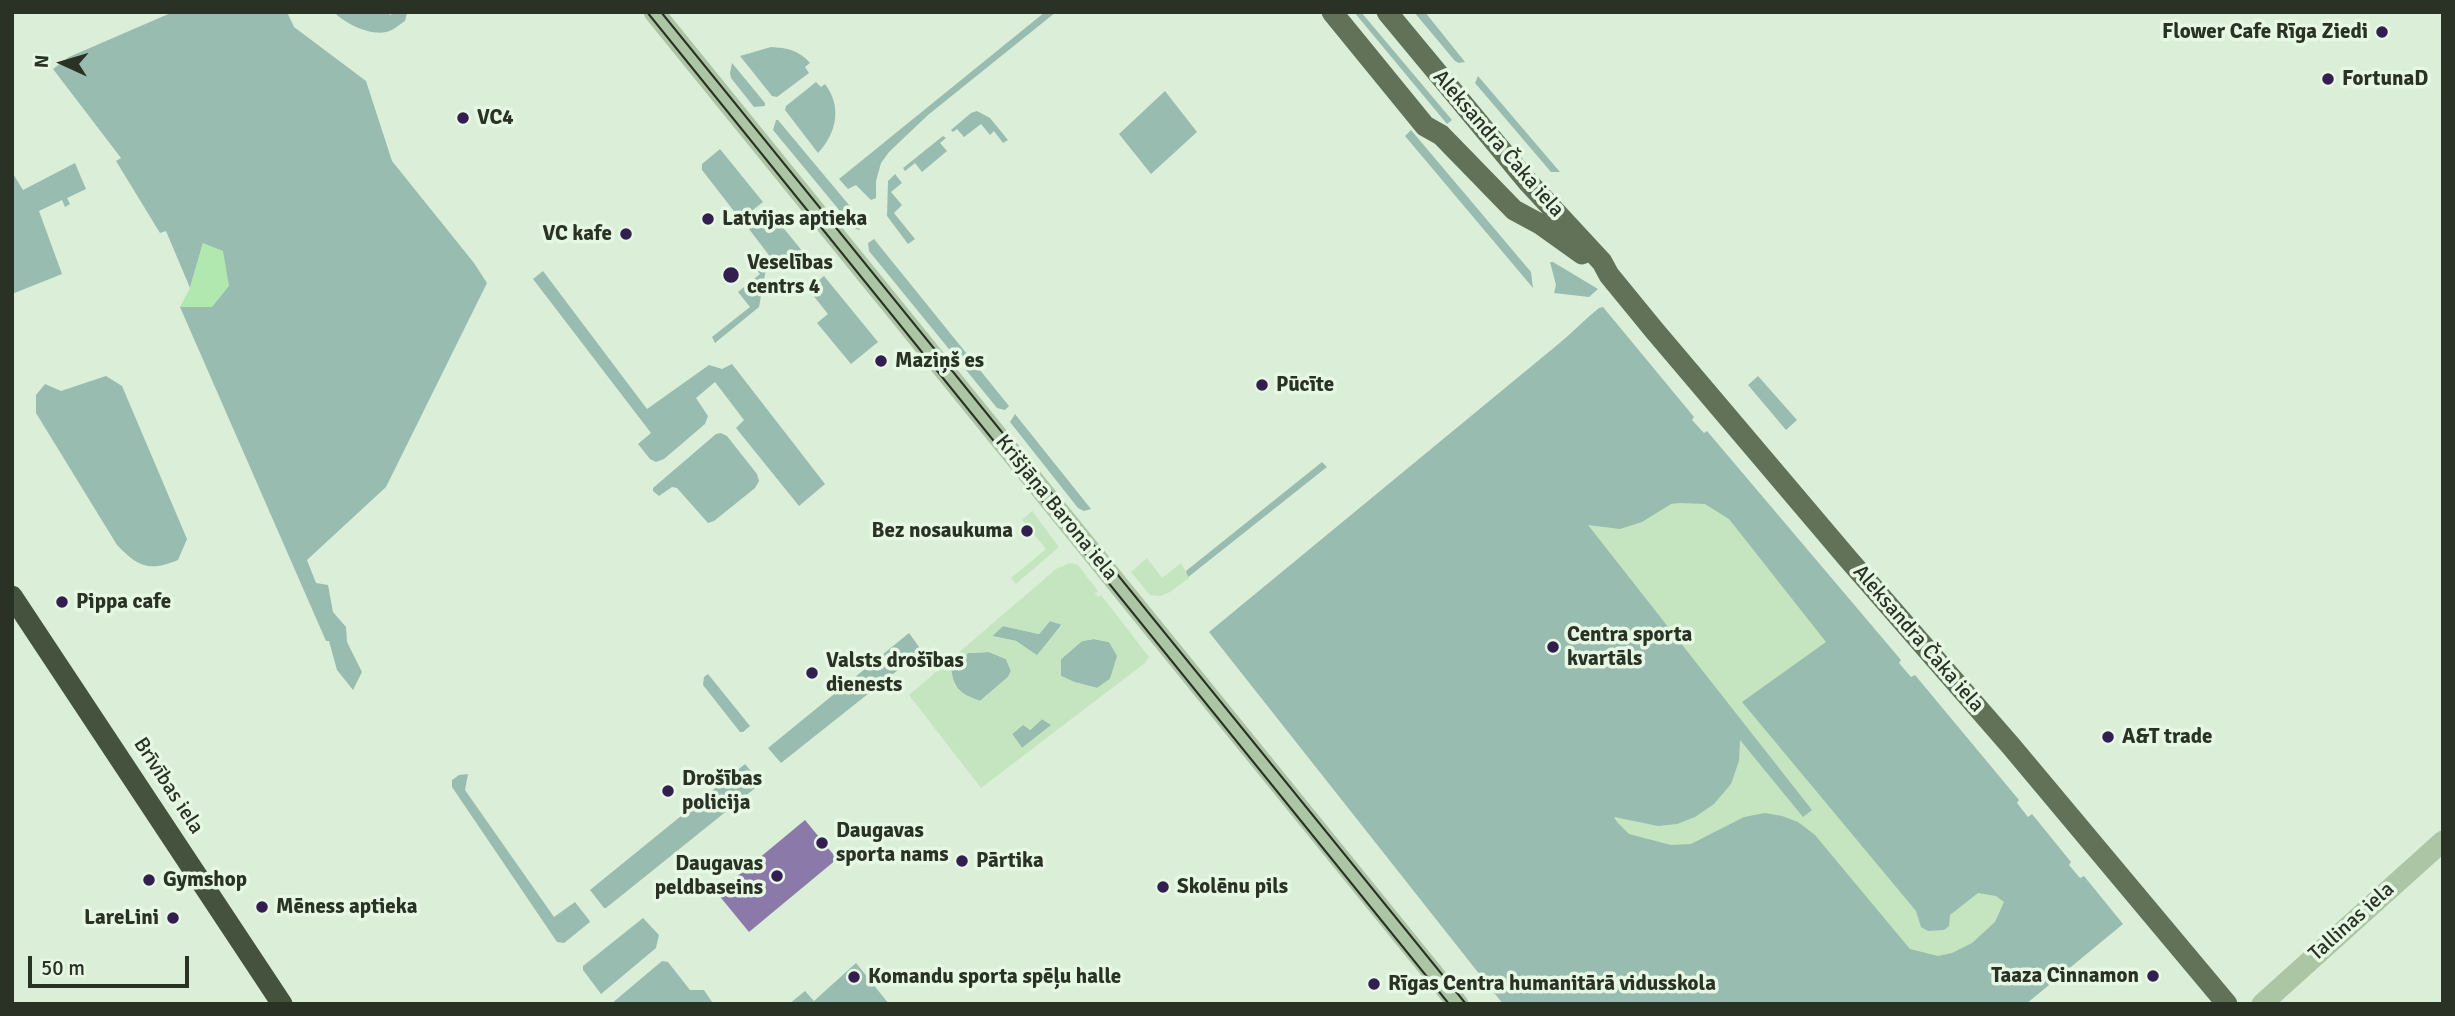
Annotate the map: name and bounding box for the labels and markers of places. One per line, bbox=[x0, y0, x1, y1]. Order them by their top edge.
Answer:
place label: Flower Cafe Rīga Ziedi bbox=[2162, 19, 2368, 45]
marker: Flower Cafe Rīga Ziedi bbox=[2374, 24, 2390, 40]
place label: FortunaD bbox=[2342, 66, 2428, 92]
marker: FortunaD bbox=[2320, 71, 2336, 87]
place label: VC4 bbox=[477, 105, 514, 131]
marker: VC4 bbox=[455, 110, 471, 126]
place label: Latvijas aptieka bbox=[722, 206, 867, 232]
marker: Latvijas aptieka bbox=[700, 211, 716, 227]
place label: VC kafe bbox=[542, 221, 612, 247]
marker: VC kafe bbox=[618, 226, 634, 242]
place label: Veselības centrs 4 bbox=[747, 250, 833, 300]
marker: Veselības centrs 4 bbox=[721, 265, 741, 285]
place label: Maziņš es bbox=[895, 348, 984, 374]
marker: Maziņš es bbox=[873, 353, 889, 369]
place label: Pūcīte bbox=[1276, 372, 1334, 398]
marker: Pūcīte bbox=[1254, 377, 1270, 393]
place label: Bez nosaukuma bbox=[872, 518, 1013, 544]
marker: Bez nosaukuma bbox=[1019, 523, 1035, 539]
place label: Pippa cafe bbox=[76, 589, 171, 615]
marker: Pippa cafe bbox=[54, 594, 70, 610]
place label: Centra sporta kvartāls bbox=[1567, 622, 1692, 672]
marker: Centra sporta kvartāls bbox=[1545, 639, 1561, 655]
place label: Valsts drošības dienests bbox=[826, 648, 964, 698]
marker: Valsts drošības dienests bbox=[804, 665, 820, 681]
place label: A&T trade bbox=[2122, 724, 2212, 750]
marker: A&T trade bbox=[2100, 729, 2116, 745]
place label: Drošības policija bbox=[682, 766, 762, 816]
marker: Drošības policija bbox=[660, 783, 676, 799]
place label: Daugavas sporta nams bbox=[836, 818, 948, 868]
marker: Daugavas sporta nams bbox=[814, 835, 830, 851]
place label: Pārtika bbox=[976, 848, 1044, 874]
place label: Daugavas peldbaseins bbox=[655, 851, 763, 901]
marker: Pārtika bbox=[954, 853, 970, 869]
place label: Gymshop bbox=[163, 867, 247, 893]
marker: Daugavas peldbaseins bbox=[769, 868, 785, 884]
marker: Gymshop bbox=[141, 872, 157, 888]
place label: Skolēnu pils bbox=[1177, 874, 1288, 900]
marker: Skolēnu pils bbox=[1155, 879, 1171, 895]
place label: Mēness aptieka bbox=[276, 894, 417, 920]
marker: Mēness aptieka bbox=[254, 899, 270, 915]
place label: LareLini bbox=[84, 905, 159, 931]
marker: LareLini bbox=[165, 910, 181, 926]
place label: Taaza Cinnamon bbox=[1991, 963, 2139, 989]
place label: Komandu sporta spēļu halle bbox=[868, 964, 1121, 990]
marker: Taaza Cinnamon bbox=[2145, 968, 2161, 984]
marker: Komandu sporta spēļu halle bbox=[846, 969, 862, 985]
place label: Rīgas Centra humanitārā vidusskola bbox=[1388, 971, 1716, 997]
marker: Rīgas Centra humanitārā vidusskola bbox=[1366, 976, 1382, 992]

